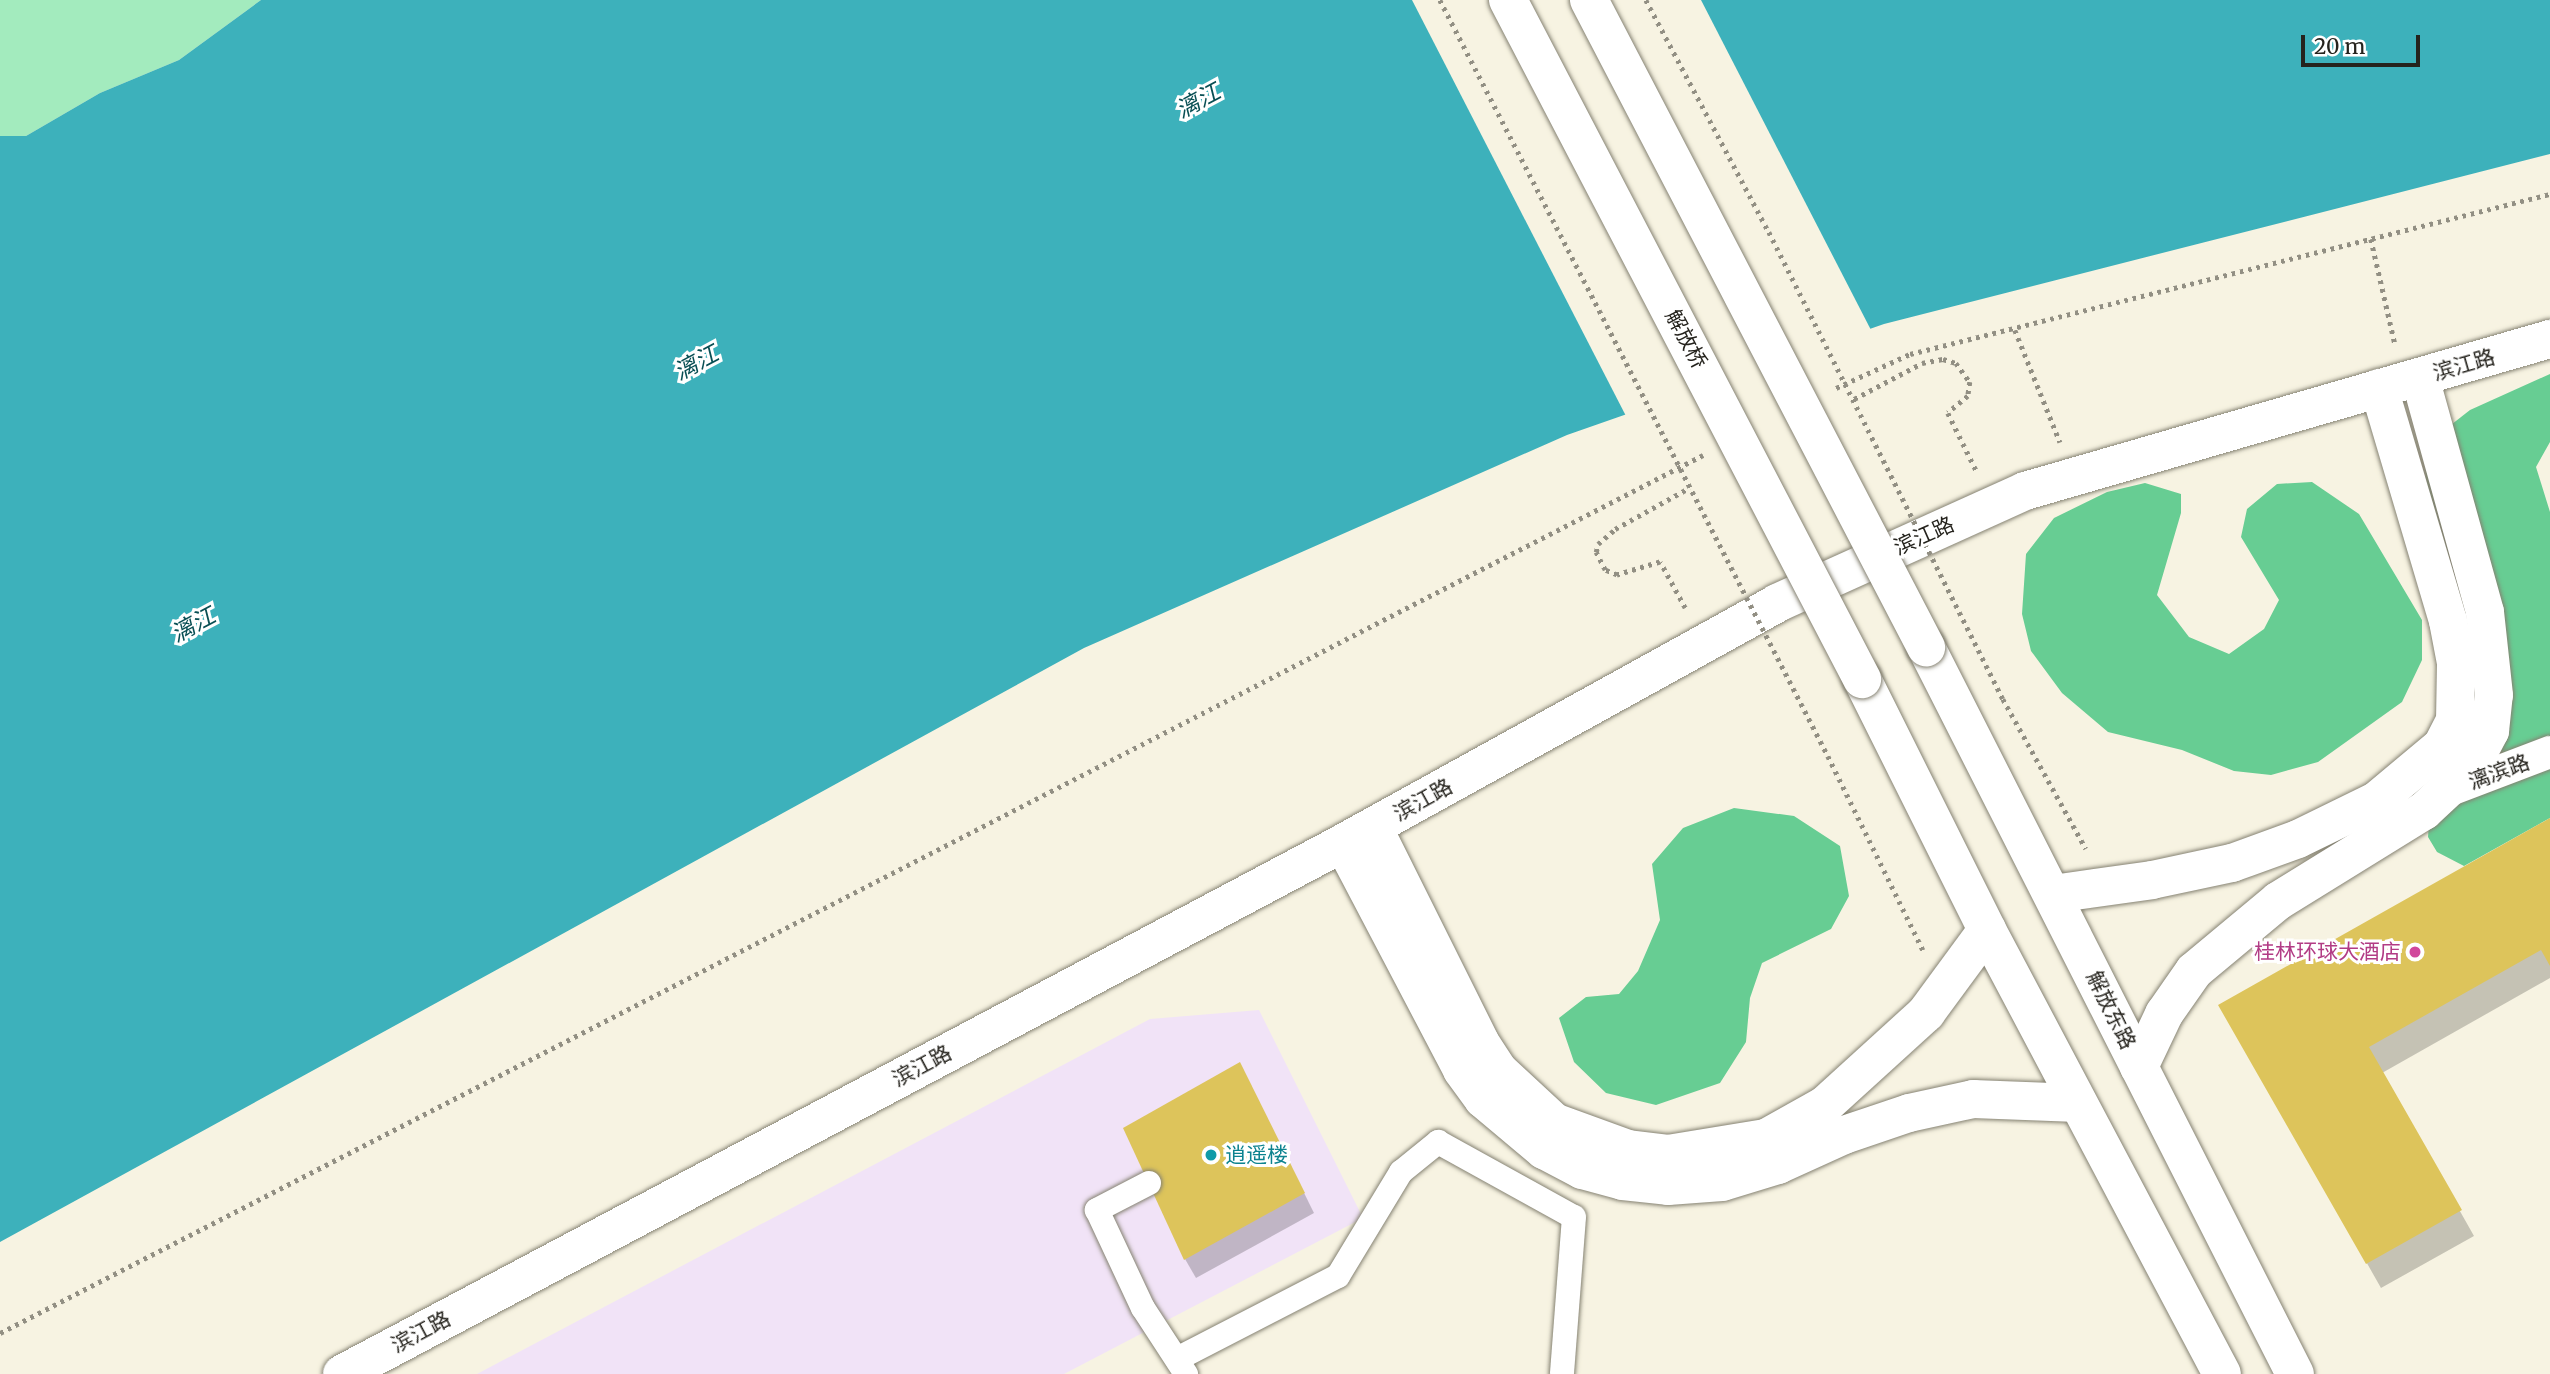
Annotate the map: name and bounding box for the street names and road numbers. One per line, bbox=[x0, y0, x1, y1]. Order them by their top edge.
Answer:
street label: 解放桥 bbox=[1660, 305, 1712, 373]
street label: 滨江路 bbox=[2430, 344, 2498, 386]
street label: 滨江路 bbox=[1890, 512, 1958, 560]
street label: 漓滨路 bbox=[2465, 749, 2533, 795]
street label: 滨江路 bbox=[1389, 774, 1457, 826]
street label: 解放东路 bbox=[2081, 967, 2141, 1053]
street label: 滨江路 bbox=[888, 1040, 956, 1092]
street label: 滨江路 bbox=[387, 1306, 455, 1358]

